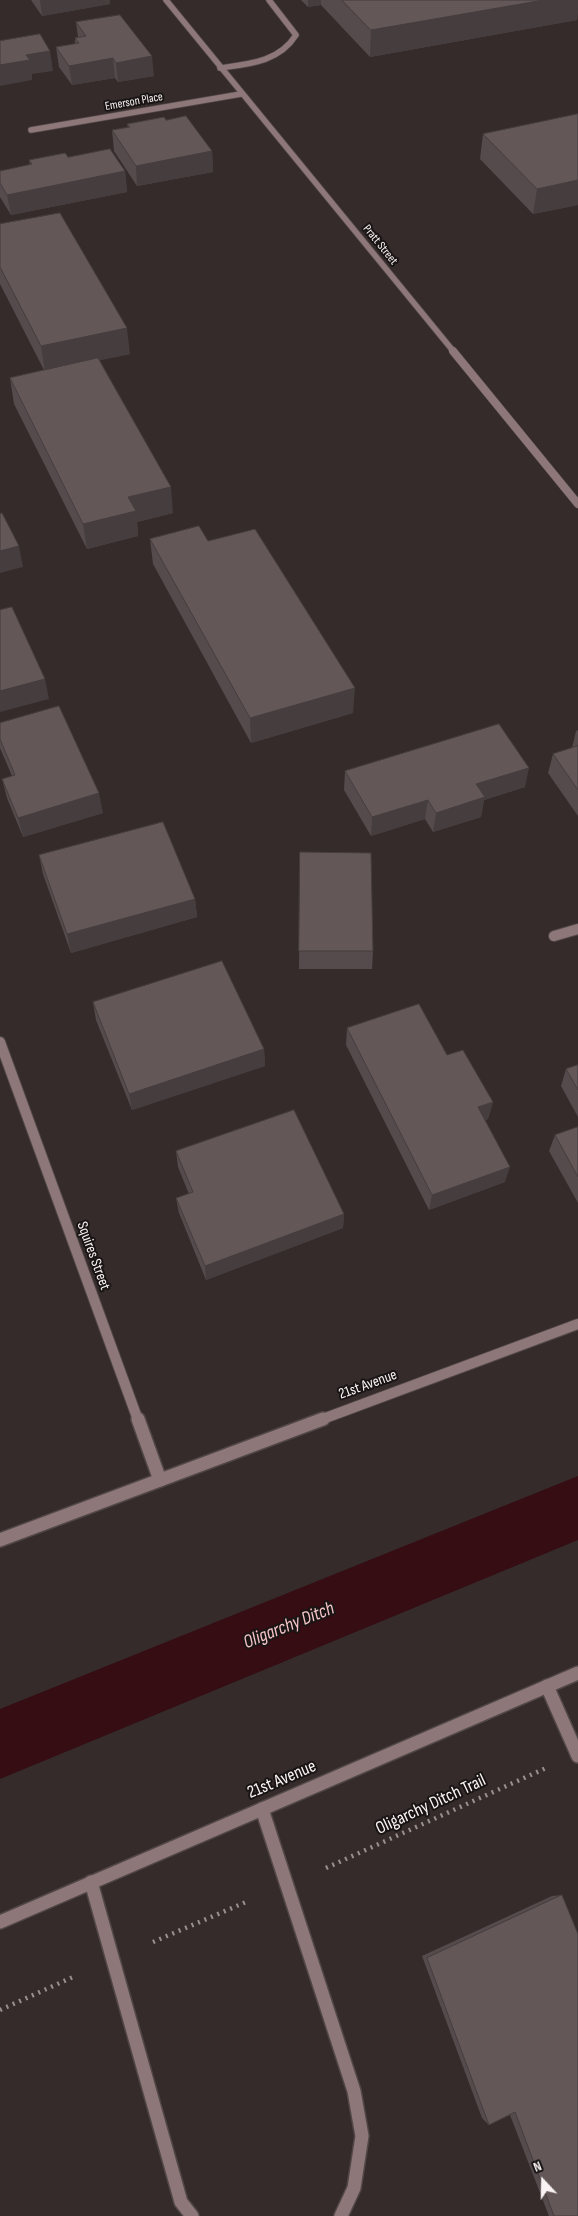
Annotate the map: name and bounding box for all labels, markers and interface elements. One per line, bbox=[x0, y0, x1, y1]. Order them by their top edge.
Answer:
street label: Emerson Place bbox=[104, 90, 164, 114]
street label: Pratt Street bbox=[359, 222, 401, 268]
street label: Squires Street bbox=[72, 1219, 114, 1293]
street label: 21st Avenue bbox=[336, 1366, 400, 1404]
water label: Oligarchy Ditch bbox=[240, 1597, 338, 1655]
street label: 21st Avenue bbox=[244, 1756, 320, 1804]
street label: Oligarchy Ditch Trail bbox=[372, 1770, 490, 1840]
north arrow bbox=[518, 2156, 568, 2206]
text: N bbox=[531, 2157, 544, 2176]

